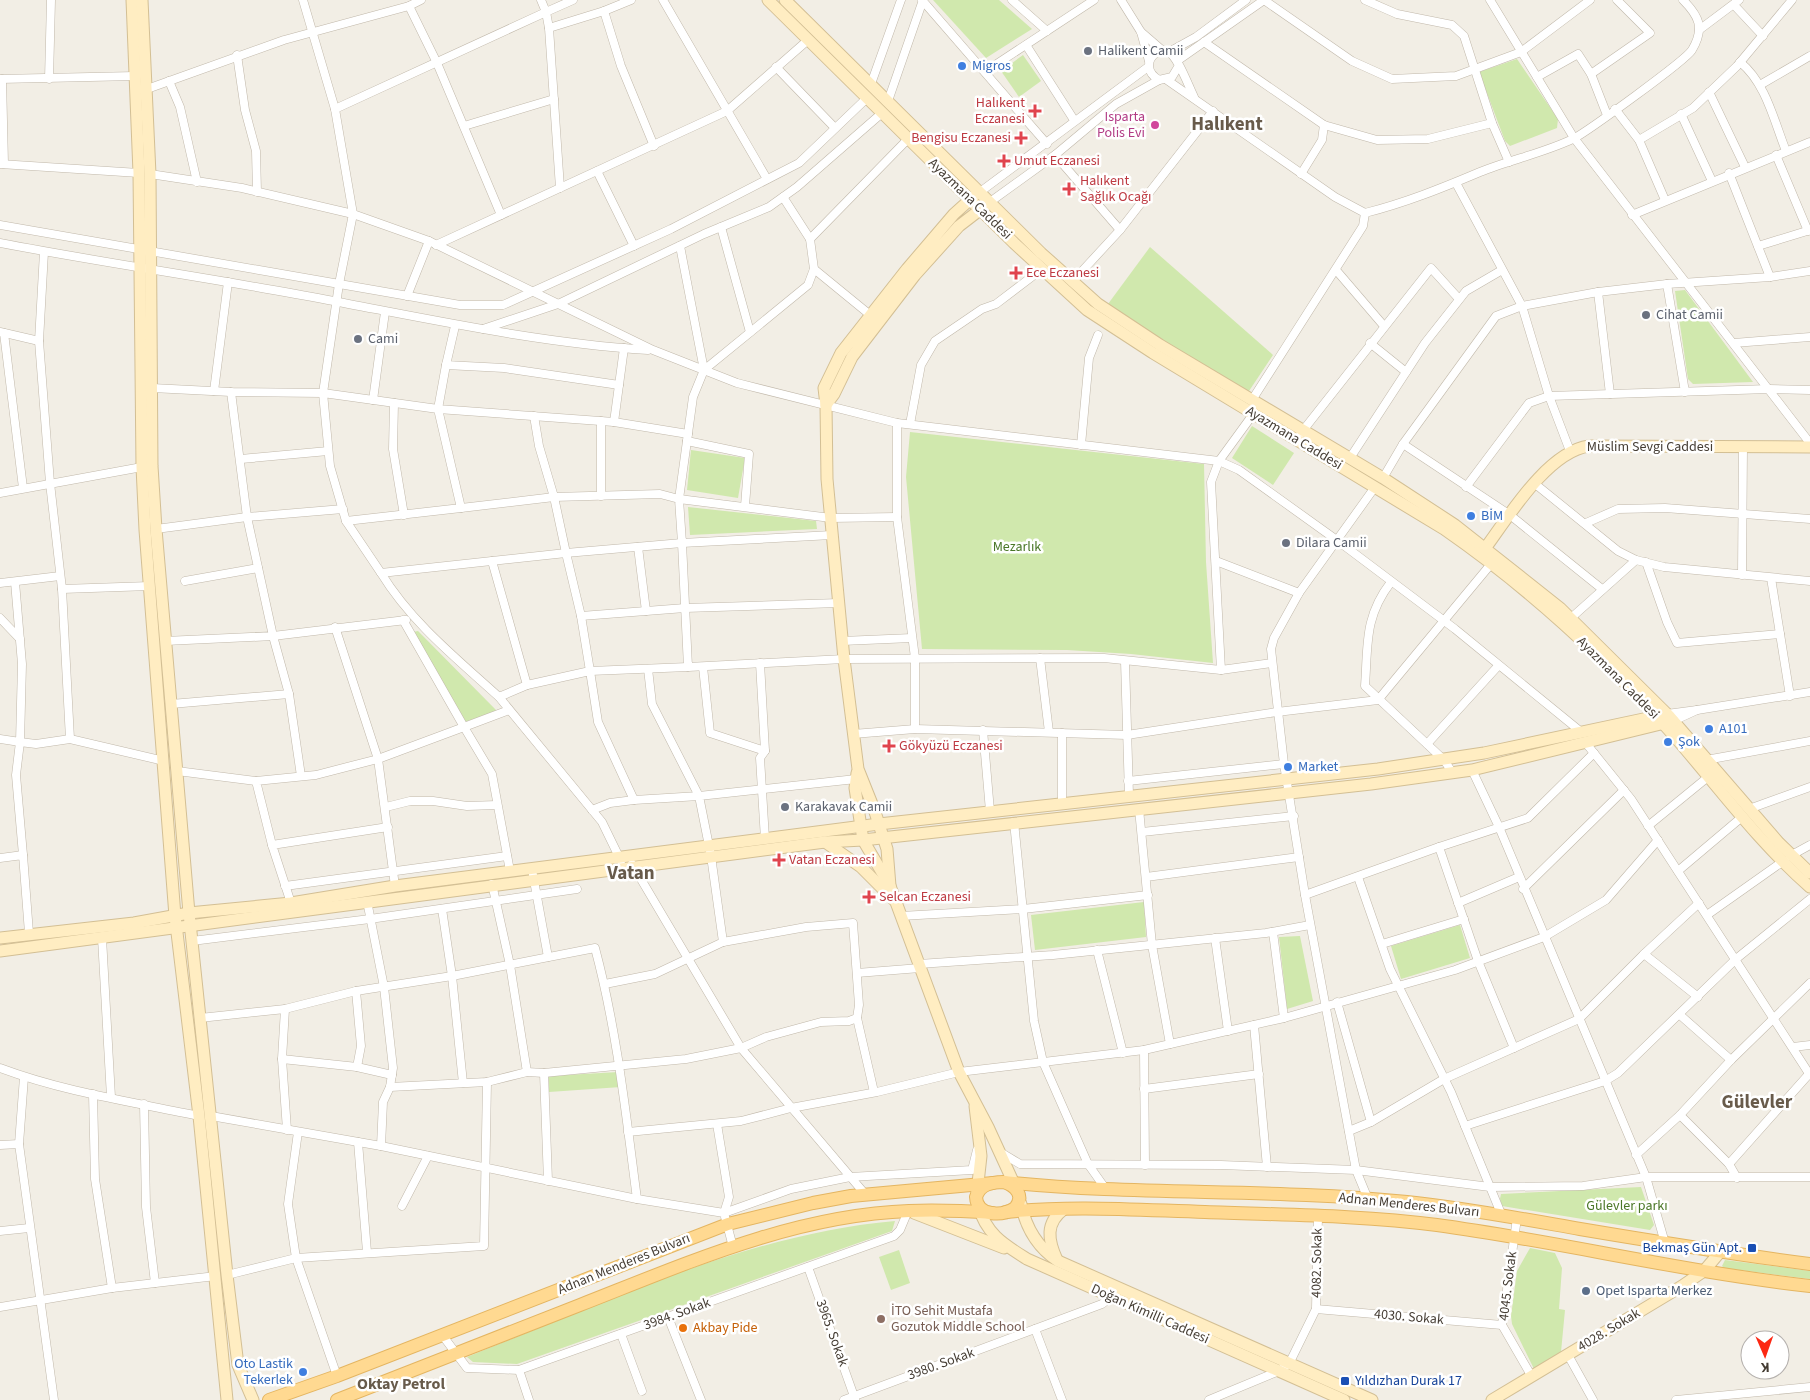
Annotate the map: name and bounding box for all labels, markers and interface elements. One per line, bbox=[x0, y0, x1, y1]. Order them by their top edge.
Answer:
place label: Halikent Camii bbox=[1098, 41, 1184, 61]
marker: Halikent Camii bbox=[1082, 45, 1094, 57]
place label: Migros bbox=[972, 56, 1011, 76]
marker: Migros bbox=[956, 60, 968, 72]
place label: Halıkent Eczanesi bbox=[975, 93, 1025, 129]
marker: Halıkent Eczanesi bbox=[1029, 105, 1041, 117]
place label: Isparta Polis Evi bbox=[1097, 107, 1145, 143]
district label: Halıkent bbox=[1191, 111, 1263, 138]
marker: Isparta Polis Evi bbox=[1149, 119, 1161, 131]
place label: Bengisu Eczanesi bbox=[911, 128, 1011, 148]
marker: Bengisu Eczanesi bbox=[1015, 132, 1027, 144]
place label: Umut Eczanesi bbox=[1014, 151, 1100, 171]
street label: Ayazmana Caddesi bbox=[924, 154, 1016, 244]
marker: Umut Eczanesi bbox=[998, 155, 1010, 167]
place label: Halıkent Sağlık Ocağı bbox=[1080, 171, 1151, 207]
marker: Halıkent Sağlık Ocağı bbox=[1062, 182, 1076, 196]
place label: Ece Eczanesi bbox=[1026, 263, 1099, 283]
marker: Ece Eczanesi bbox=[1010, 267, 1022, 279]
place label: Cihat Camii bbox=[1656, 305, 1723, 325]
marker: Cihat Camii bbox=[1640, 309, 1652, 321]
place label: Cami bbox=[368, 329, 398, 349]
marker: Cami bbox=[352, 333, 364, 345]
street label: Ayazmana Caddesi bbox=[1242, 401, 1346, 475]
street label: Müslim Sevgi Caddesi bbox=[1587, 437, 1713, 457]
place label: BİM bbox=[1481, 506, 1503, 526]
marker: BİM bbox=[1465, 510, 1477, 522]
place label: Dilara Camii bbox=[1296, 533, 1367, 553]
park label: Mezarlık bbox=[993, 537, 1041, 557]
marker: Dilara Camii bbox=[1280, 537, 1292, 549]
street label: Ayazmana Caddesi bbox=[1572, 632, 1664, 724]
place label: A101 bbox=[1719, 719, 1748, 739]
marker: A101 bbox=[1703, 723, 1715, 735]
place label: Şok bbox=[1678, 732, 1700, 752]
place label: Gökyüzü Eczanesi bbox=[899, 736, 1003, 756]
marker: Şok bbox=[1662, 736, 1674, 748]
marker: Gökyüzü Eczanesi bbox=[883, 740, 895, 752]
place label: Market bbox=[1298, 757, 1339, 777]
marker: Market bbox=[1282, 761, 1294, 773]
place label: Karakavak Camii bbox=[795, 797, 892, 817]
marker: Karakavak Camii bbox=[779, 801, 791, 813]
place label: Vatan Eczanesi bbox=[789, 850, 875, 870]
marker: Vatan Eczanesi bbox=[773, 854, 785, 866]
district label: Vatan bbox=[606, 860, 655, 887]
place label: Selcan Eczanesi bbox=[879, 887, 971, 907]
marker: Selcan Eczanesi bbox=[863, 891, 875, 903]
district label: Gülevler bbox=[1722, 1089, 1793, 1116]
street label: Adnan Menderes Bulvarı bbox=[1338, 1188, 1480, 1222]
park label: Gülevler parkı bbox=[1586, 1196, 1668, 1216]
street label: Adnan Menderes Bulvarı bbox=[555, 1228, 693, 1300]
street label: 4082. Sokak bbox=[1306, 1228, 1328, 1298]
place label: Bekmaş Gün Apt. bbox=[1642, 1238, 1742, 1258]
marker: Bekmaş Gün Apt. bbox=[1746, 1242, 1758, 1254]
street label: 4045. Sokak bbox=[1494, 1250, 1522, 1322]
street label: Doğan Kimilli Caddesi bbox=[1088, 1279, 1212, 1349]
place label: Opet Isparta Merkez bbox=[1596, 1281, 1712, 1301]
marker: Opet Isparta Merkez bbox=[1580, 1285, 1592, 1297]
street label: 3984. Sokak bbox=[641, 1293, 713, 1335]
street label: 3965. Sokak bbox=[811, 1297, 853, 1369]
place label: İTO Sehit Mustafa Gozutok Middle School bbox=[891, 1301, 1026, 1337]
street label: 4028. Sokak bbox=[1574, 1303, 1644, 1357]
street label: 4030. Sokak bbox=[1373, 1304, 1445, 1330]
marker: İTO Sehit Mustafa Gozutok Middle School bbox=[875, 1313, 887, 1325]
place label: Akbay Pide bbox=[693, 1318, 758, 1338]
marker: Akbay Pide bbox=[677, 1322, 689, 1334]
north arrow bbox=[1740, 1330, 1790, 1380]
street label: 3980. Sokak bbox=[905, 1343, 977, 1385]
place label: Oto Lastik Tekerlek bbox=[234, 1354, 293, 1390]
text: K bbox=[1760, 1357, 1770, 1377]
marker: Oto Lastik Tekerlek bbox=[297, 1366, 309, 1378]
place label: Yıldızhan Durak 17 bbox=[1354, 1371, 1462, 1391]
district label: Oktay Petrol bbox=[357, 1373, 445, 1395]
marker: Yıldızhan Durak 17 bbox=[1339, 1375, 1351, 1387]

